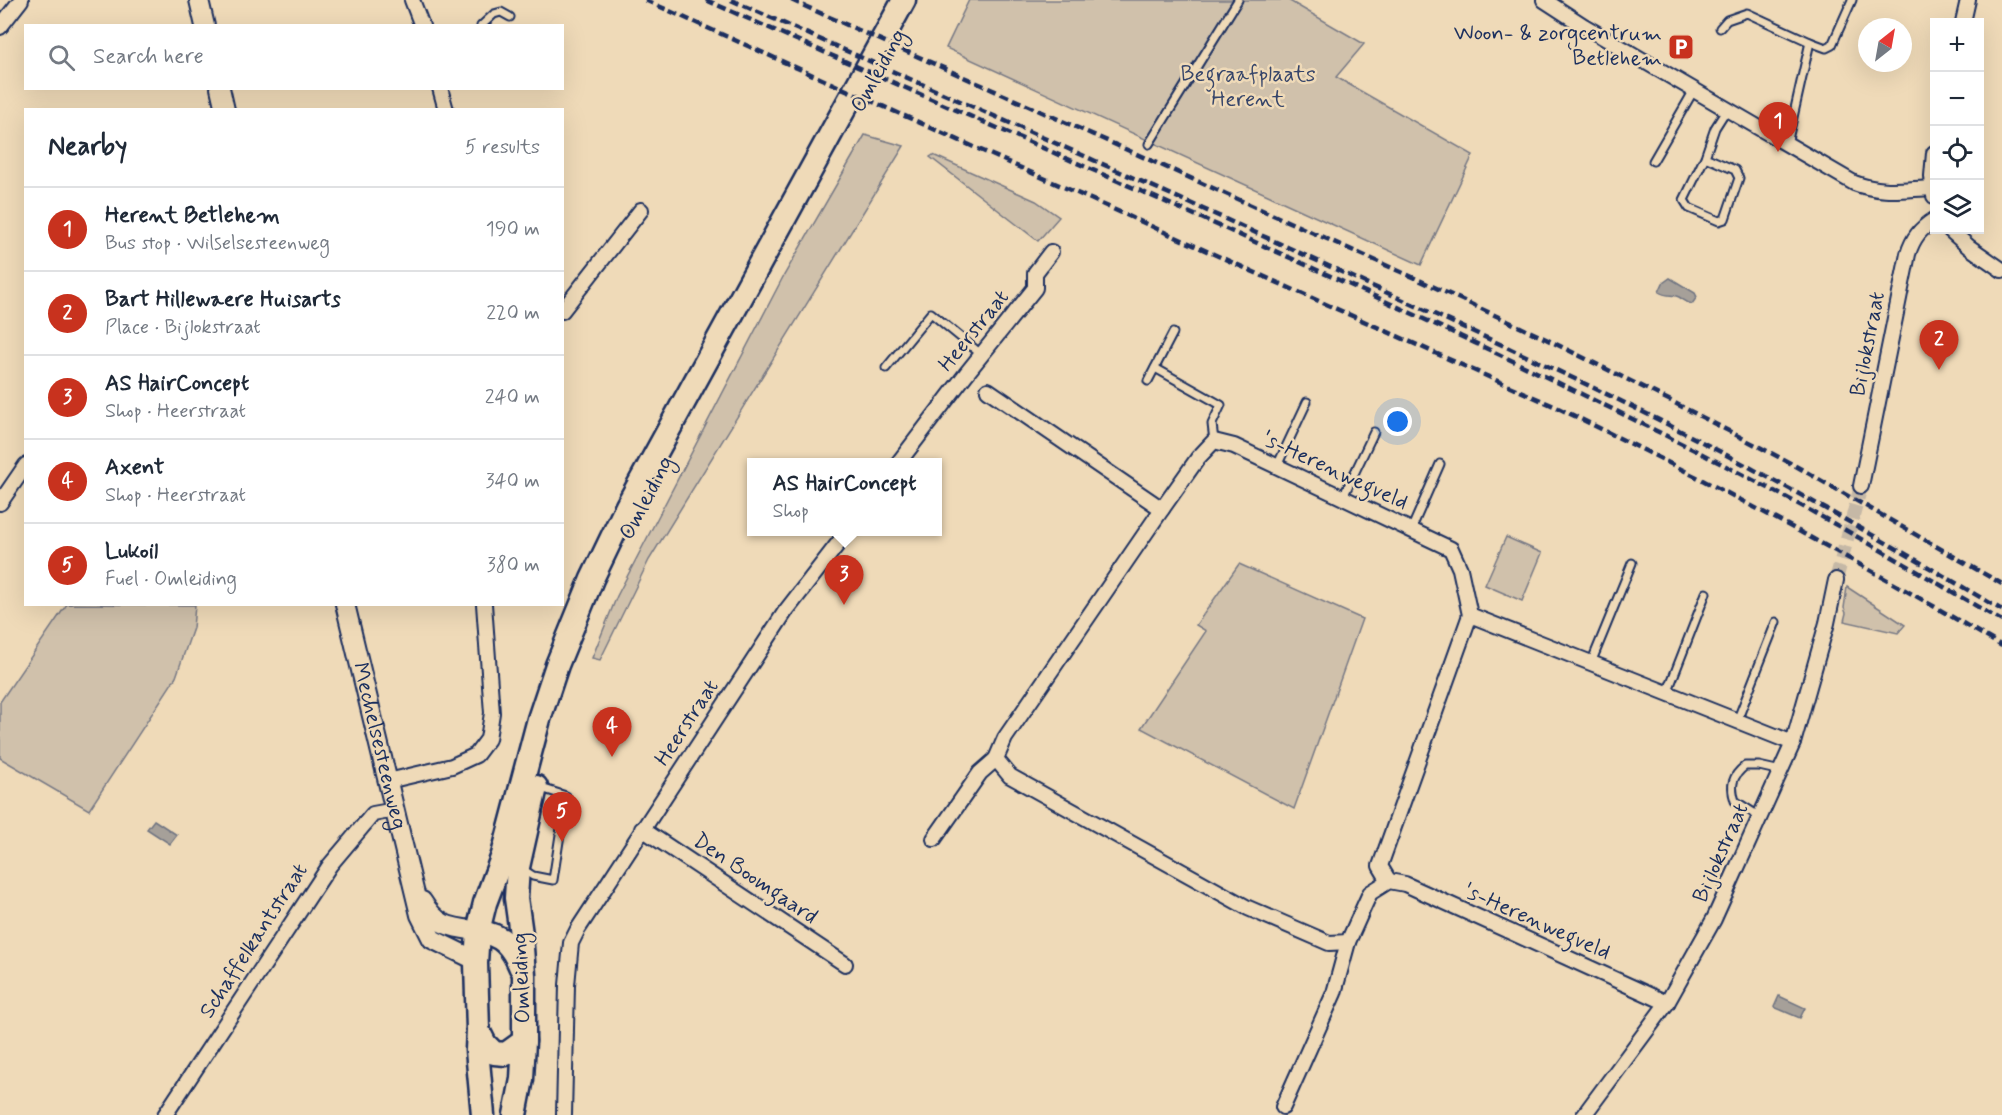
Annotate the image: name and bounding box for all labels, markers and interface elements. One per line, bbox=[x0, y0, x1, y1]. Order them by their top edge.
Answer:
north arrow bbox=[1858, 18, 1912, 72]
map controls bbox=[1930, 18, 1984, 234]
button: + bbox=[1930, 18, 1984, 72]
place label: Woon- & zorgcentrum Betlehem bbox=[1454, 20, 1662, 73]
search box bbox=[24, 24, 564, 90]
street label: Omleiding bbox=[845, 24, 916, 119]
parking icon: Woon- & zorgcentrum Betlehem bbox=[1666, 32, 1696, 62]
icon: search bbox=[45, 41, 78, 74]
text: Search here bbox=[93, 43, 204, 71]
park label: Begraafplaats Herent bbox=[1180, 61, 1316, 114]
button: − bbox=[1930, 72, 1984, 126]
pin: 1 bbox=[1758, 102, 1798, 152]
button: locate bbox=[1930, 126, 1984, 180]
text: Nearby bbox=[48, 130, 127, 164]
text: 5 results bbox=[465, 134, 540, 161]
button: layers bbox=[1930, 180, 1984, 234]
text: Herent Betlehem bbox=[105, 202, 280, 230]
text: 1 bbox=[63, 216, 72, 243]
text: 190 m bbox=[486, 216, 540, 243]
text: Bus stop · Wilselsesteenweg bbox=[105, 230, 330, 257]
street label: Heerstraat bbox=[932, 284, 1016, 378]
text: Bart Hillewaere Huisarts bbox=[105, 286, 341, 314]
street label: Bijlokstraat bbox=[1844, 289, 1893, 399]
text: 2 bbox=[63, 300, 72, 327]
text: 220 m bbox=[486, 300, 540, 327]
text: Place · Bijlokstraat bbox=[105, 314, 261, 341]
pin: 2 bbox=[1920, 320, 1958, 370]
text: AS HairConcept bbox=[105, 370, 249, 398]
text: 3 bbox=[63, 384, 72, 411]
text: 240 m bbox=[485, 384, 540, 411]
text: Shop · Heerstraat bbox=[105, 398, 246, 425]
your location bbox=[1383, 407, 1412, 436]
street label: 's-Herenwegveld bbox=[1256, 425, 1412, 520]
street label: Omleiding bbox=[613, 451, 683, 546]
text: Axent bbox=[105, 454, 164, 482]
popup bbox=[747, 458, 942, 536]
text: 4 bbox=[62, 468, 73, 495]
text: 340 m bbox=[485, 468, 540, 495]
text: AS HairConcept bbox=[772, 470, 917, 498]
text: Shop · Heerstraat bbox=[105, 482, 246, 509]
text: Shop bbox=[772, 498, 809, 525]
text: Lukoil bbox=[105, 538, 158, 566]
text: 5 bbox=[62, 552, 74, 579]
text: 380 m bbox=[487, 552, 540, 579]
pin: 3 bbox=[824, 556, 864, 605]
text: Fuel · Omleiding bbox=[105, 566, 237, 593]
street label: Mechelsesteenweg bbox=[346, 660, 413, 833]
street label: Heerstraat bbox=[649, 674, 725, 772]
pin: 4 bbox=[592, 708, 632, 757]
pin: 5 bbox=[542, 792, 582, 842]
street label: Bijlokstraat bbox=[1687, 799, 1756, 907]
street label: Den Boomgaard bbox=[686, 827, 823, 933]
street label: Schaffelkantstraat bbox=[193, 858, 315, 1024]
street label: 's-Herenwegveld bbox=[1458, 877, 1615, 970]
street label: Omleiding bbox=[506, 932, 541, 1024]

